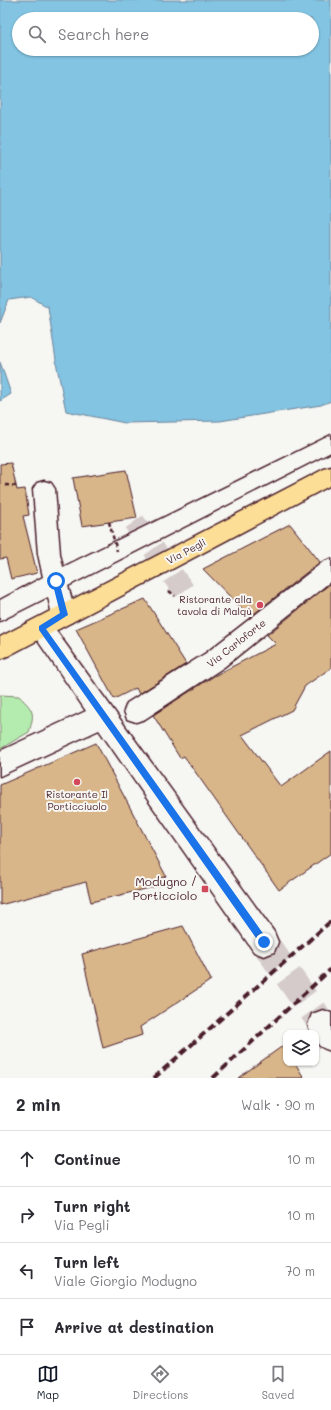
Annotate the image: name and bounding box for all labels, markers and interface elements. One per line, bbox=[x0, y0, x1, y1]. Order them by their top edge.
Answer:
search box bbox=[12, 12, 319, 56]
icon: search bbox=[26, 23, 48, 45]
text: Search here bbox=[58, 24, 149, 44]
street label: Via Pegli bbox=[164, 535, 208, 567]
route start bbox=[47, 572, 65, 590]
place label: Ristorante alla tavola di Malqù bbox=[177, 592, 252, 618]
marker: Ristorante alla tavola di Malqù bbox=[255, 600, 265, 610]
street label: Via Carloforte bbox=[204, 616, 268, 670]
marker: Ristorante Il Porticciuolo bbox=[72, 777, 82, 787]
place label: Ristorante Il Porticciuolo bbox=[46, 787, 108, 813]
place label: Modugno / Porticciolo bbox=[133, 873, 197, 903]
marker: Modugno / Porticciolo bbox=[200, 884, 210, 894]
route end bbox=[255, 933, 273, 951]
map controls bbox=[283, 1030, 319, 1066]
button: layers bbox=[283, 1030, 319, 1066]
text: 2 min bbox=[16, 1093, 61, 1115]
text: Walk · 90 m bbox=[241, 1096, 315, 1113]
icon: ahead bbox=[16, 1148, 38, 1170]
text: Continue bbox=[54, 1149, 121, 1169]
text: 10 m bbox=[287, 1150, 315, 1167]
text: Turn right bbox=[54, 1196, 131, 1216]
icon: right bbox=[16, 1204, 38, 1226]
text: 10 m bbox=[287, 1206, 315, 1223]
text: Via Pegli bbox=[54, 1216, 109, 1233]
text: Turn left bbox=[54, 1252, 119, 1272]
icon: left bbox=[16, 1260, 38, 1282]
text: 70 m bbox=[285, 1262, 315, 1279]
text: Viale Giorgio Modugno bbox=[54, 1272, 197, 1289]
icon: arrive bbox=[16, 1316, 38, 1338]
text: Arrive at destination bbox=[54, 1317, 214, 1337]
tab: Map bbox=[37, 1363, 59, 1402]
tab: Directions bbox=[132, 1363, 188, 1402]
tab: Saved bbox=[262, 1363, 294, 1402]

